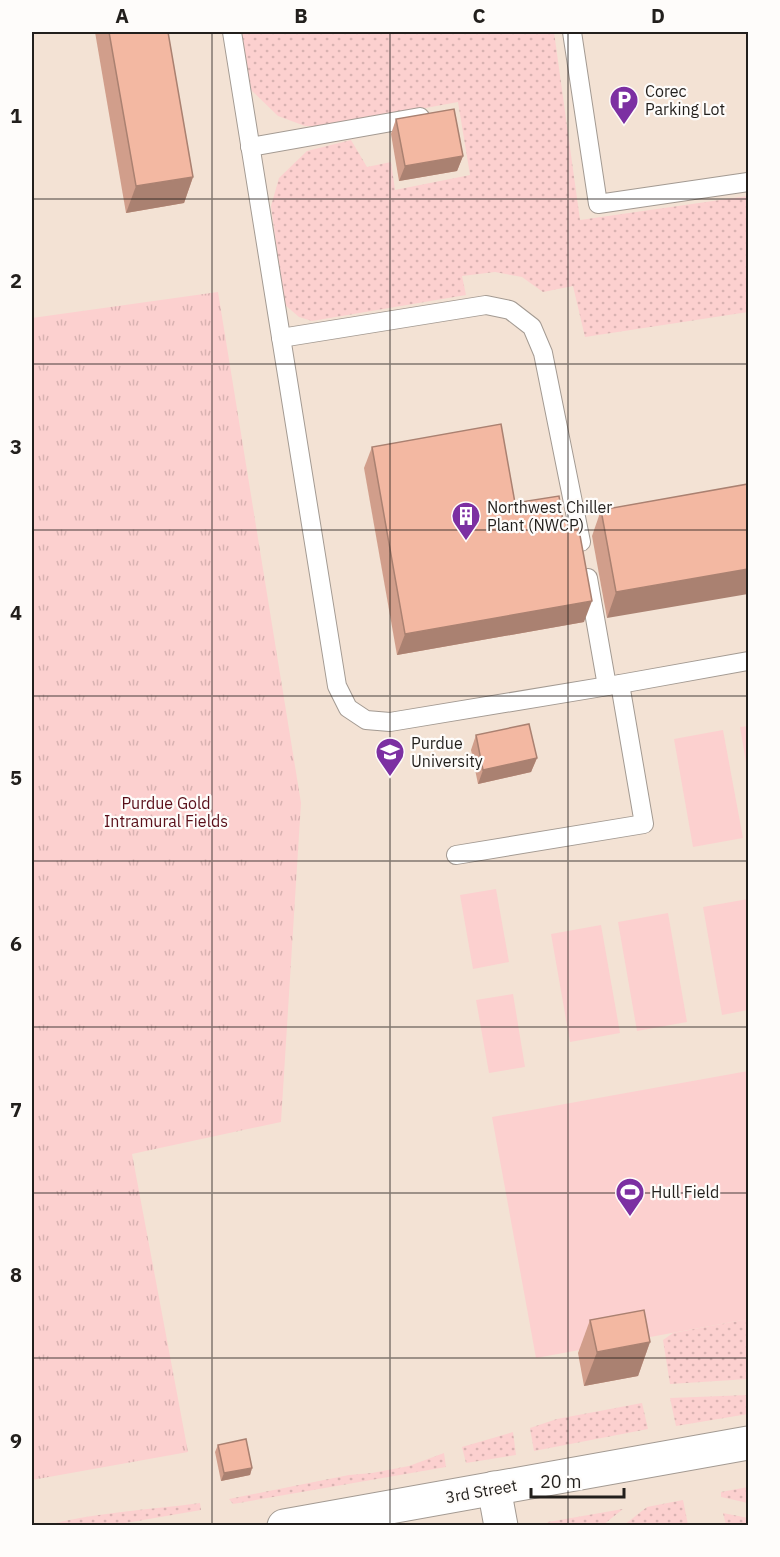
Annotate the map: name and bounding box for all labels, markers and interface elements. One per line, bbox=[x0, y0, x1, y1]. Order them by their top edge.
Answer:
text: A bbox=[115, 2, 129, 29]
text: B bbox=[294, 2, 308, 29]
text: C bbox=[472, 2, 486, 29]
text: D bbox=[651, 2, 665, 29]
place label: Corec Parking Lot bbox=[645, 81, 725, 119]
parking icon: Corec Parking Lot bbox=[608, 84, 640, 126]
text: 1 bbox=[10, 102, 22, 129]
text: 2 bbox=[10, 267, 22, 294]
text: 3 bbox=[10, 433, 22, 460]
place label: Northwest Chiller Plant (NWCP) bbox=[487, 497, 612, 535]
building icon: Northwest Chiller Plant (NWCP) bbox=[450, 500, 482, 542]
text: 4 bbox=[10, 599, 22, 626]
place label: Purdue University bbox=[411, 733, 483, 771]
school or university icon: Purdue University bbox=[374, 736, 406, 778]
text: 5 bbox=[10, 764, 22, 791]
park label: Purdue Gold Intramural Fields bbox=[104, 793, 228, 831]
text: 6 bbox=[10, 930, 22, 957]
text: 7 bbox=[10, 1096, 22, 1123]
sports icon: Hull Field bbox=[614, 1176, 646, 1218]
place label: Hull Field bbox=[651, 1182, 719, 1202]
text: 8 bbox=[10, 1261, 22, 1288]
text: 9 bbox=[10, 1427, 22, 1454]
scale bar bbox=[531, 1461, 624, 1499]
text: 20 m bbox=[540, 1470, 582, 1493]
street label: 3rd Street bbox=[444, 1475, 518, 1507]

